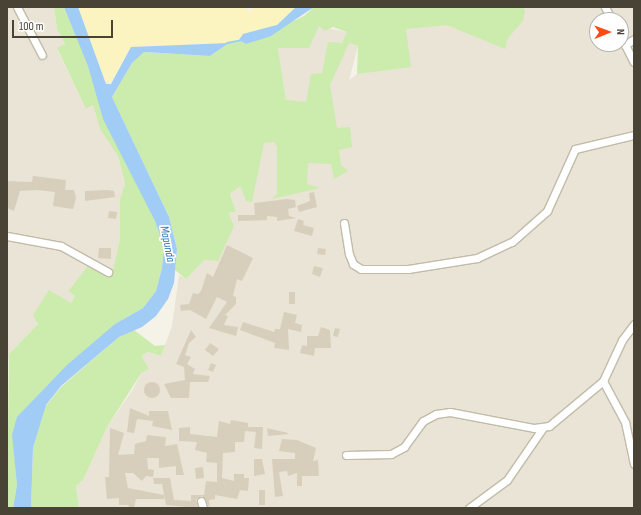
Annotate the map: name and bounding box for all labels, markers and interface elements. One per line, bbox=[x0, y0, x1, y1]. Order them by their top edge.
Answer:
scale bar bbox=[14, 12, 115, 38]
north arrow bbox=[589, 12, 629, 52]
text: 100 m bbox=[19, 19, 44, 34]
text: N bbox=[614, 29, 627, 35]
water label: Mapunda bbox=[156, 225, 178, 263]

